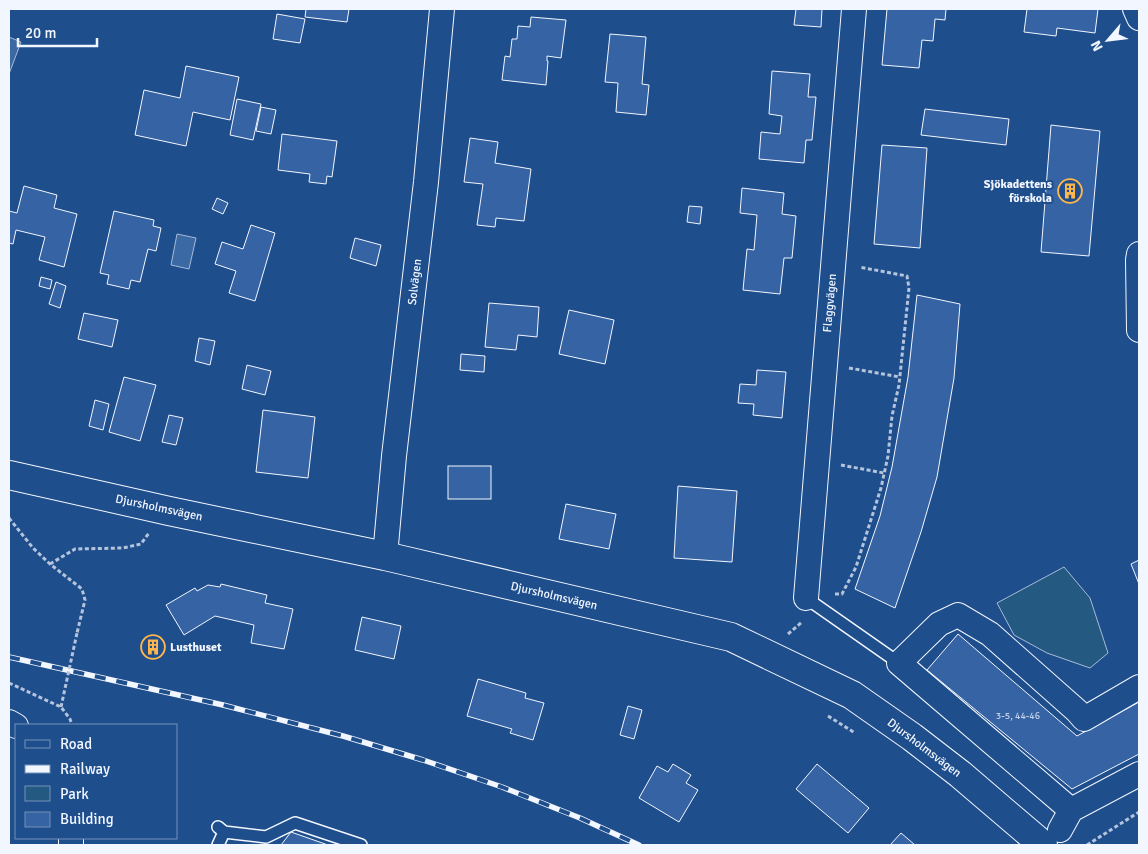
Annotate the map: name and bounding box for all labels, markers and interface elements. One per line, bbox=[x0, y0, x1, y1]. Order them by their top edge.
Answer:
scale bar bbox=[18, 15, 96, 47]
north arrow bbox=[1083, 15, 1133, 65]
text: 20 m bbox=[25, 24, 56, 42]
text: N bbox=[1087, 38, 1107, 54]
place label: Sjökadettens förskola bbox=[984, 177, 1053, 206]
building icon: Sjökadettens förskola bbox=[1057, 178, 1083, 204]
street label: Solvägen bbox=[405, 258, 425, 306]
street label: Flaggvägen bbox=[820, 273, 840, 333]
street label: Djursholmsvägen bbox=[114, 491, 204, 525]
street label: Djursholmsvägen bbox=[509, 579, 599, 613]
building icon: Lusthuset bbox=[140, 634, 166, 660]
place label: Lusthuset bbox=[170, 640, 222, 655]
house number: 3-5, 44-46 bbox=[996, 710, 1040, 722]
street label: Djursholmsvägen bbox=[884, 715, 964, 781]
legend bbox=[15, 724, 178, 839]
text: Road bbox=[60, 735, 92, 753]
text: Railway bbox=[60, 760, 110, 778]
text: Park bbox=[60, 785, 89, 803]
text: Building bbox=[60, 810, 114, 828]

